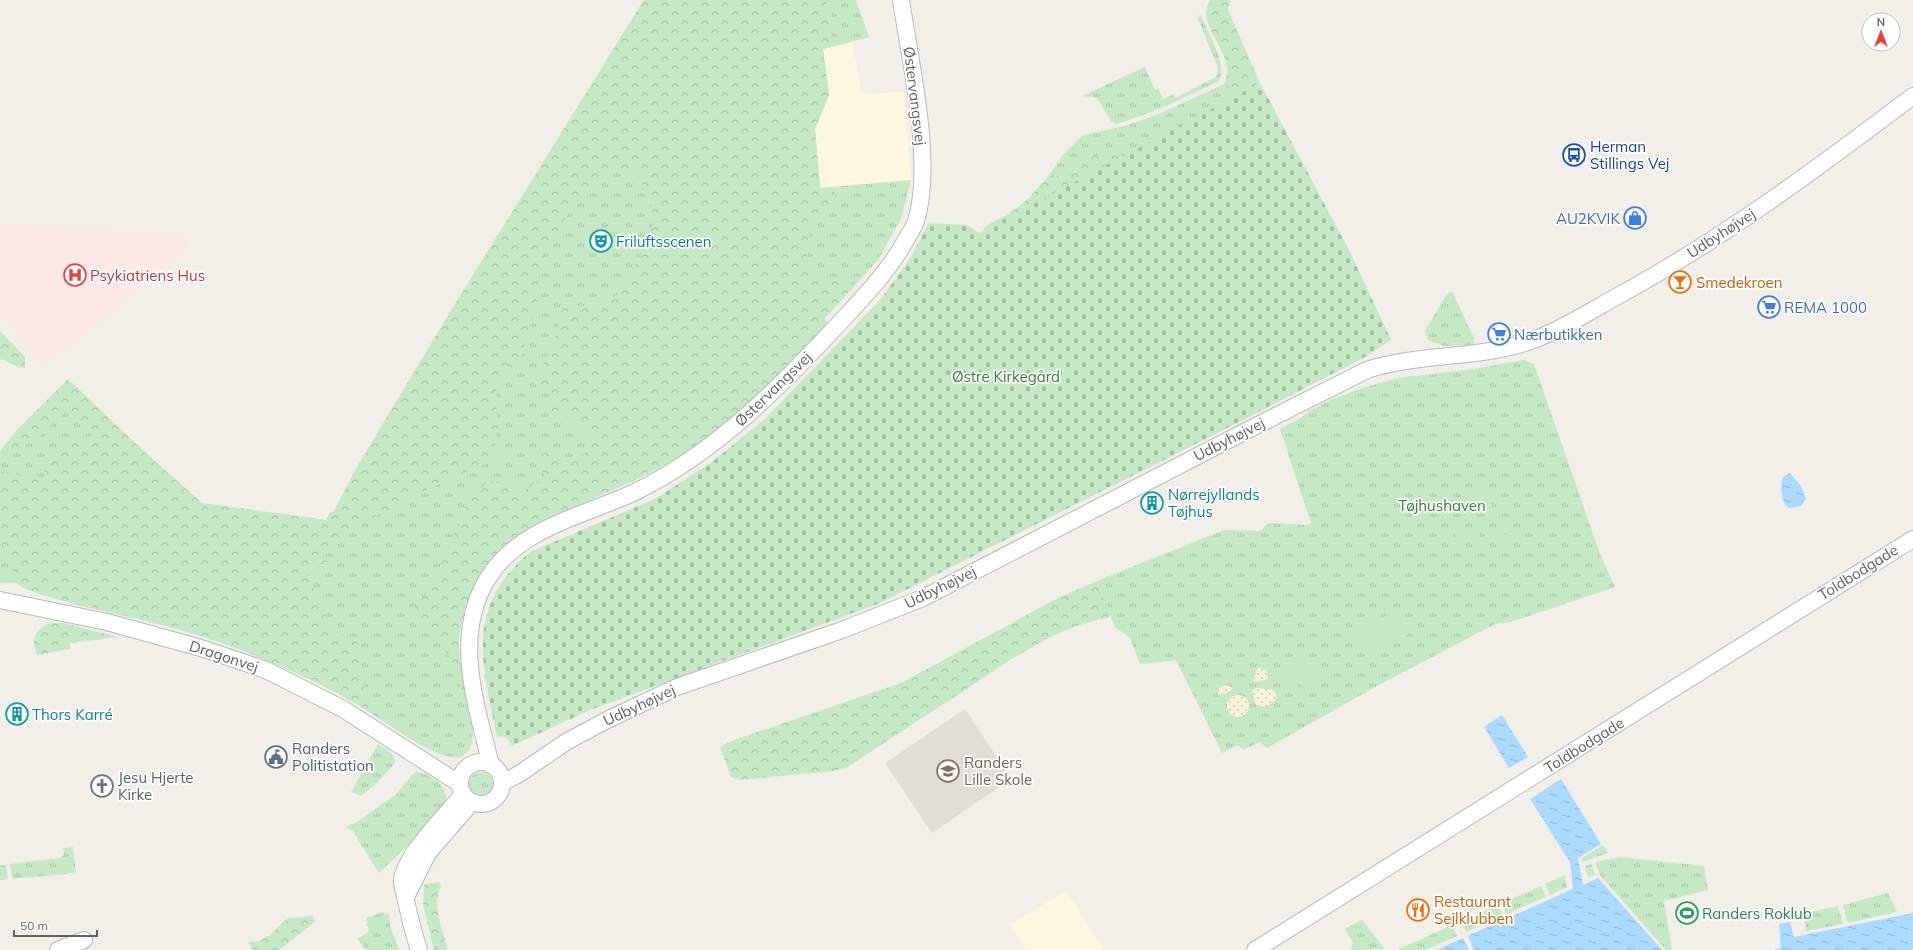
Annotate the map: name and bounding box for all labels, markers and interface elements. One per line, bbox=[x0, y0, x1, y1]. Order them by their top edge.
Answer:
north arrow bbox=[1861, 12, 1901, 52]
text: N bbox=[1877, 15, 1885, 29]
street label: Østervangsvej bbox=[899, 45, 931, 147]
place label: Herman Stillings Vej bbox=[1590, 137, 1669, 173]
bus stop icon: Herman Stillings Vej bbox=[1561, 142, 1587, 168]
street label: Udbyhøjvej bbox=[1683, 204, 1759, 262]
shop icon: AU2KVIK bbox=[1622, 205, 1648, 231]
place label: AU2KVIK bbox=[1556, 209, 1620, 228]
theatre icon: Friluftsscenen bbox=[588, 228, 614, 254]
place label: Friluftsscenen bbox=[616, 232, 712, 251]
hospital icon: Psykiatriens Hus bbox=[62, 262, 88, 288]
place label: Psykiatriens Hus bbox=[90, 266, 205, 285]
bar icon: Smedekroen bbox=[1667, 269, 1693, 295]
place label: Smedekroen bbox=[1696, 273, 1782, 292]
supermarket icon: REMA 1000 bbox=[1756, 294, 1782, 320]
place label: REMA 1000 bbox=[1784, 298, 1867, 317]
supermarket icon: Nærbutikken bbox=[1486, 321, 1512, 347]
place label: Nærbutikken bbox=[1514, 325, 1603, 344]
street label: Østervangsvej bbox=[731, 348, 815, 430]
park label: Østre Kirkegård bbox=[952, 367, 1060, 386]
street label: Udbyhøjvej bbox=[1190, 413, 1268, 465]
place label: Nørrejyllands Tøjhus bbox=[1168, 485, 1260, 521]
building icon: Nørrejyllands Tøjhus bbox=[1139, 490, 1165, 516]
park label: Tøjhushaven bbox=[1398, 496, 1486, 515]
street label: Toldbodgade bbox=[1814, 540, 1902, 604]
street label: Udbyhøjvej bbox=[901, 562, 979, 612]
street label: Dragonvej bbox=[187, 636, 261, 676]
street label: Udbyhøjvej bbox=[600, 680, 678, 730]
building icon: Thors Karré bbox=[4, 701, 30, 727]
place label: Thors Karré bbox=[32, 705, 113, 724]
street label: Toldbodgade bbox=[1540, 713, 1628, 777]
place label: Randers Politistation bbox=[292, 739, 374, 775]
public building icon: Randers Politistation bbox=[263, 744, 289, 770]
place label: Randers Lille Skole bbox=[964, 753, 1032, 789]
school or university icon: Randers Lille Skole bbox=[935, 758, 961, 784]
place label: Jesu Hjerte Kirke bbox=[118, 768, 194, 804]
church icon: Jesu Hjerte Kirke bbox=[89, 773, 115, 799]
place label: Restaurant Sejlklubben bbox=[1434, 892, 1514, 928]
restaurant icon: Restaurant Sejlklubben bbox=[1405, 897, 1431, 923]
sports icon: Randers Roklub bbox=[1674, 900, 1700, 926]
place label: Randers Roklub bbox=[1702, 904, 1812, 923]
scale bar bbox=[14, 912, 97, 938]
text: 50 m bbox=[20, 918, 48, 933]

